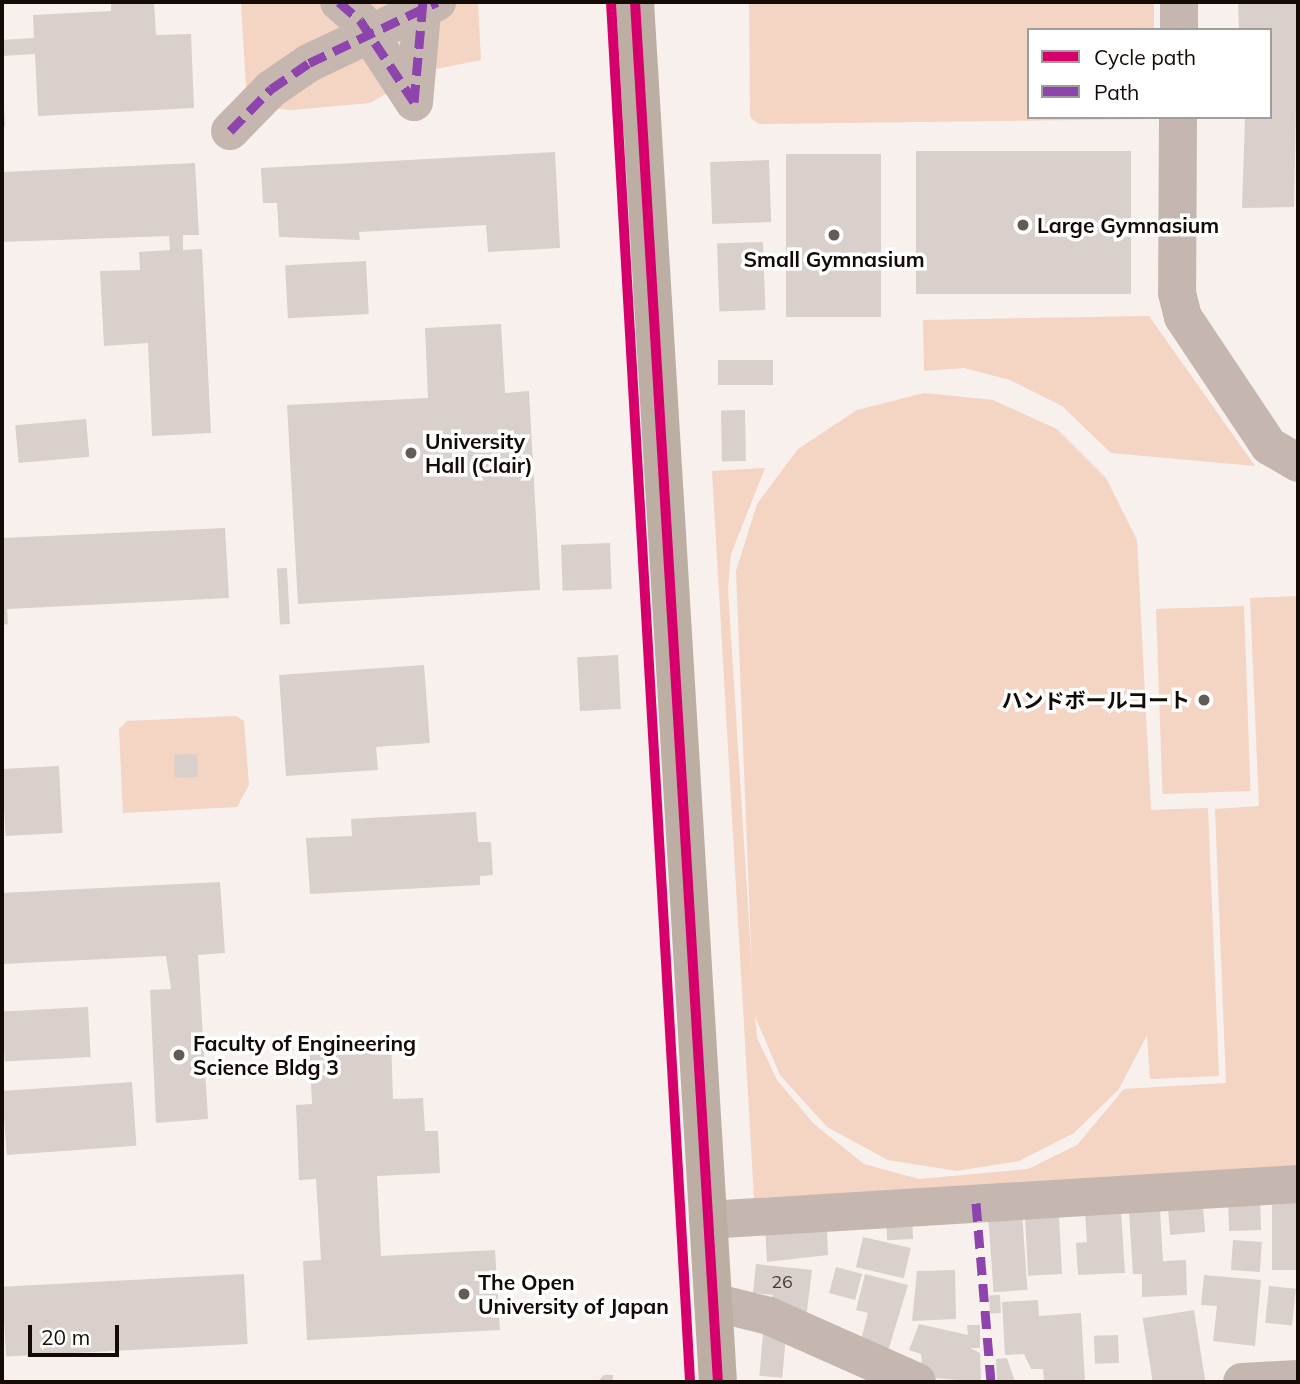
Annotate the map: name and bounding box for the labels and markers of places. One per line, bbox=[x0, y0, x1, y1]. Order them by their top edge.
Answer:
place label: Large Gymnasium bbox=[1037, 212, 1219, 238]
marker: Large Gymnasium bbox=[1015, 217, 1031, 233]
marker: Small Gymnasium bbox=[826, 227, 842, 243]
place label: Small Gymnasium bbox=[743, 246, 925, 272]
place label: University Hall (Clair) bbox=[425, 428, 533, 478]
marker: University Hall (Clair) bbox=[403, 445, 419, 461]
place label: ハンドボールコート bbox=[1001, 687, 1190, 713]
marker: ハンドボールコート bbox=[1196, 692, 1212, 708]
place label: Faculty of Engineering Science Bldg 3 bbox=[193, 1030, 416, 1080]
marker: Faculty of Engineering Science Bldg 3 bbox=[171, 1047, 187, 1063]
place label: The Open University of Japan bbox=[478, 1269, 669, 1319]
marker: The Open University of Japan bbox=[456, 1286, 472, 1302]

